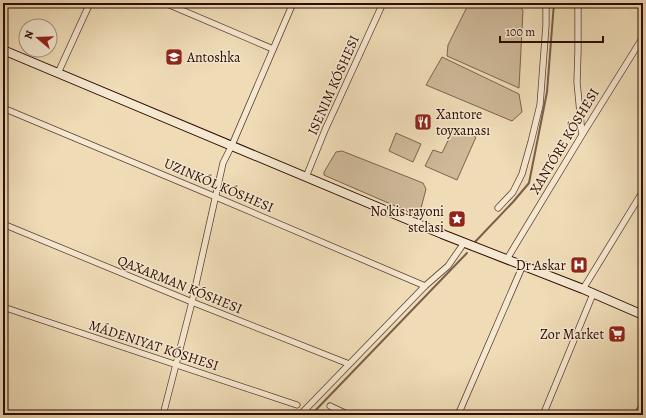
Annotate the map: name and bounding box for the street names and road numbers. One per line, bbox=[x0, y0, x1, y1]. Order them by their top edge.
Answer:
street label: ISENIM KÓSHESI bbox=[303, 32, 364, 138]
street label: XANTÓRE KÓSHESI bbox=[525, 85, 604, 198]
street label: UZINKÓL KÓSHESI bbox=[161, 154, 277, 217]
street label: QAXARMAN KÓSHESI bbox=[115, 251, 245, 318]
street label: MÁDENIYAT KÓSHESI bbox=[87, 316, 221, 375]

